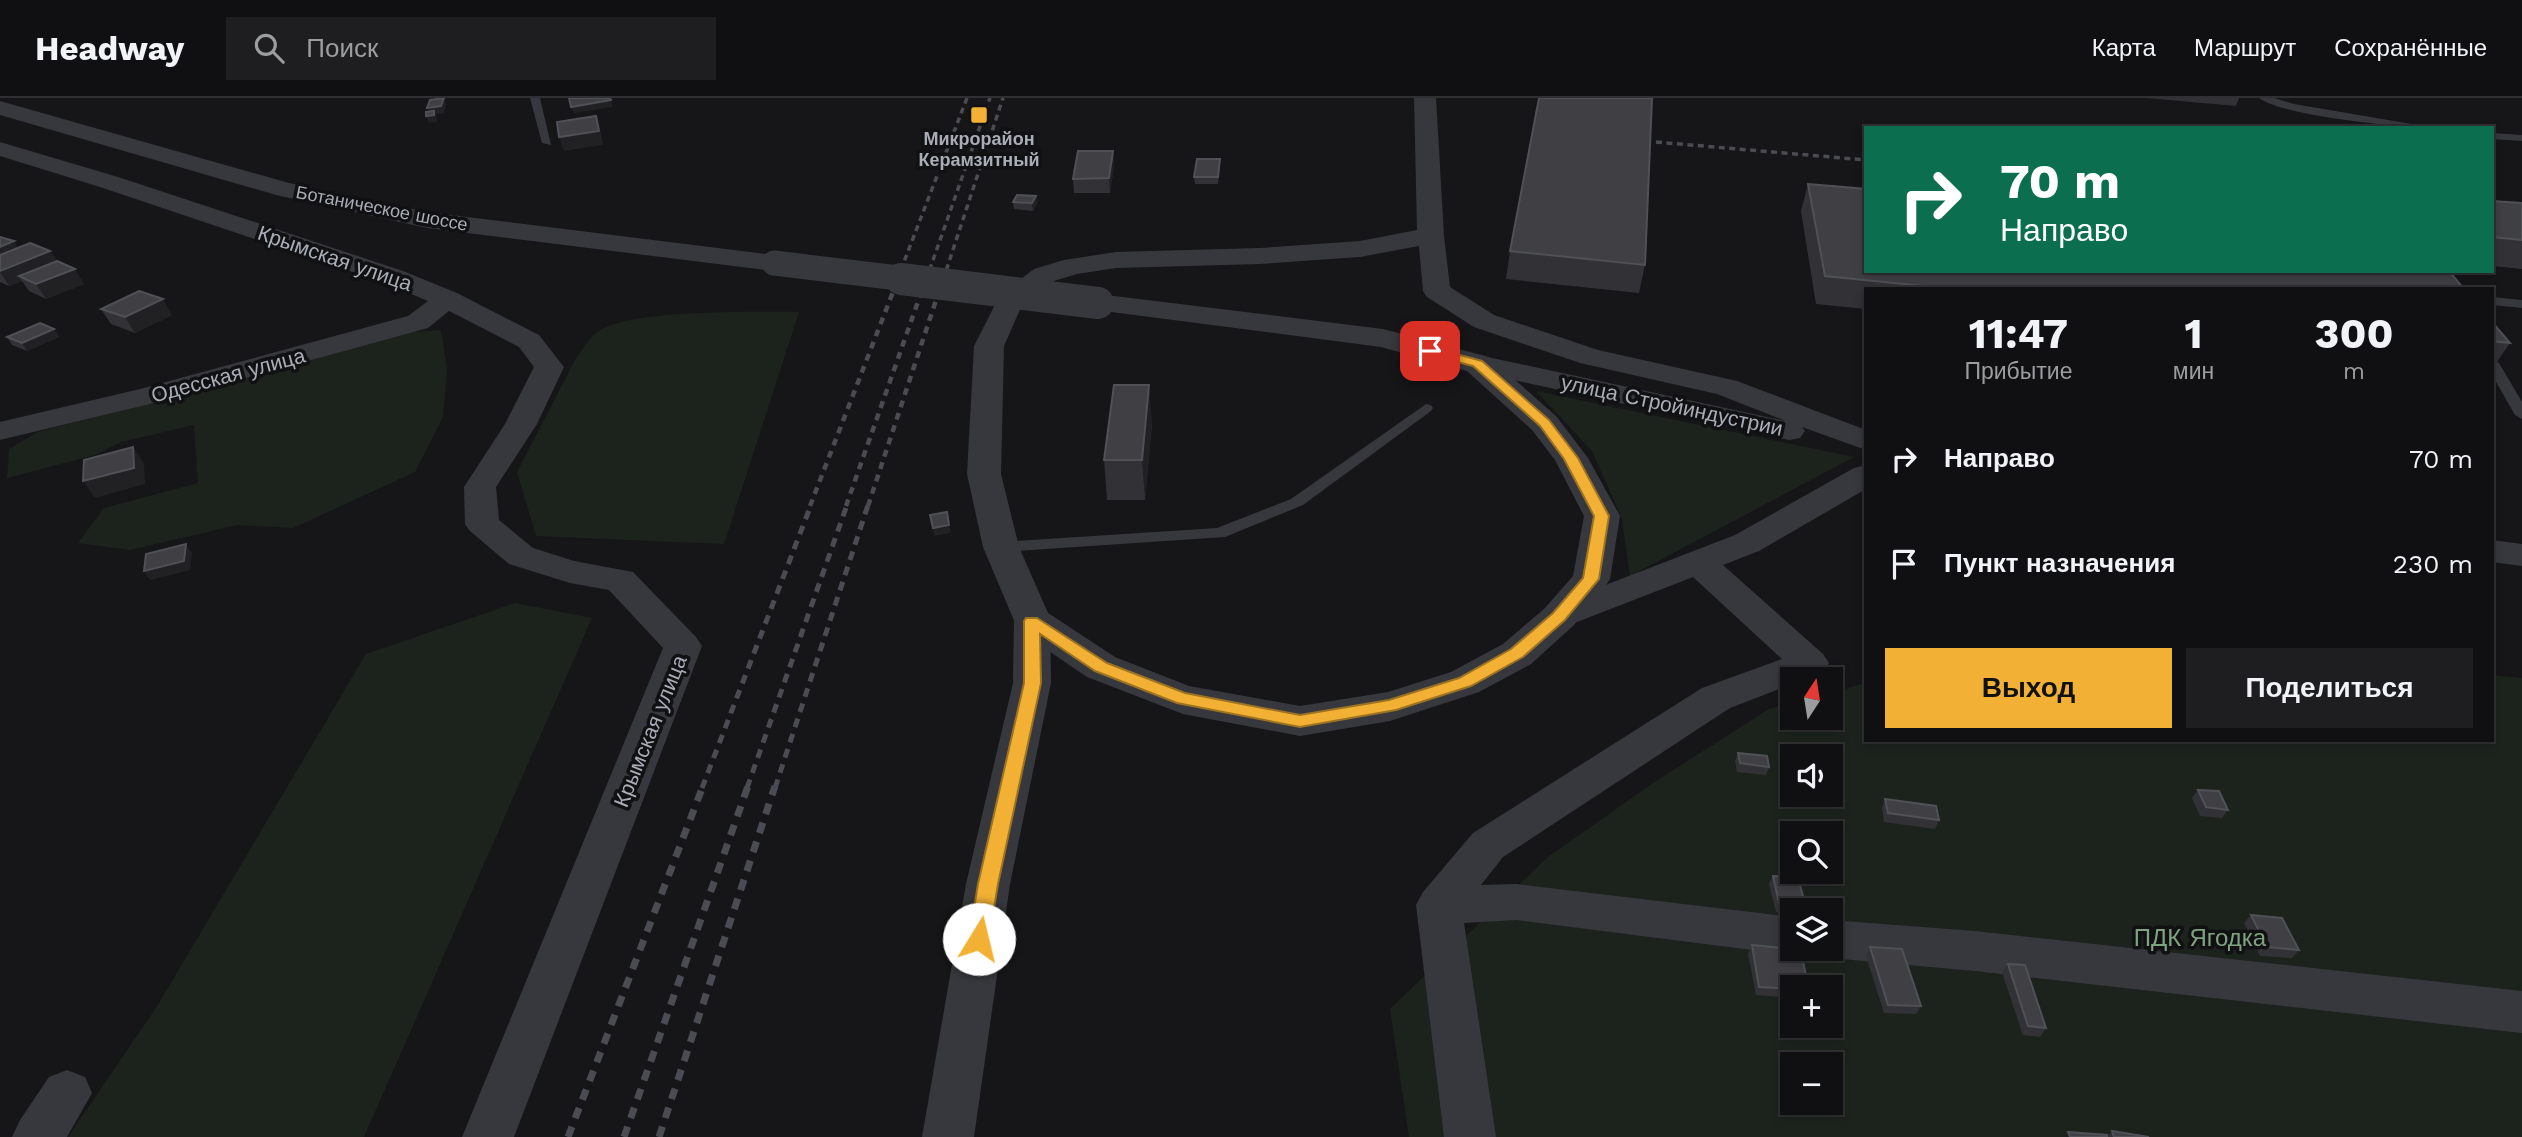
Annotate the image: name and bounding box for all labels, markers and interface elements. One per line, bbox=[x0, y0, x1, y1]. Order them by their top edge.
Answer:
search box bbox=[226, 17, 716, 80]
text: Headway bbox=[35, 29, 184, 68]
icon: search bbox=[250, 29, 288, 67]
text: Поиск bbox=[306, 33, 378, 63]
text: Карта bbox=[2092, 34, 2156, 62]
text: Маршрут bbox=[2194, 34, 2296, 62]
text: Сохранённые bbox=[2334, 34, 2487, 62]
marker: Микрорайон Керамзитный bbox=[969, 105, 989, 125]
place label: Микрорайон Керамзитный bbox=[918, 128, 1040, 170]
text: 70 m bbox=[2000, 152, 2120, 210]
icon: right bbox=[1885, 154, 1976, 245]
street label: Ботаническое шоссе bbox=[294, 181, 470, 235]
text: Направо bbox=[2000, 211, 2128, 249]
street label: Крымская улица bbox=[255, 220, 416, 296]
text: 11:47 bbox=[1969, 309, 2068, 358]
text: 1 bbox=[2184, 309, 2203, 358]
text: 300 bbox=[2315, 309, 2394, 358]
pin bbox=[1400, 321, 1460, 381]
icon: arrive bbox=[1411, 332, 1449, 370]
street label: Одесская улица bbox=[148, 342, 308, 408]
text: Прибытие bbox=[1964, 358, 2072, 385]
text: мин bbox=[2173, 358, 2214, 385]
text: m bbox=[2343, 358, 2365, 385]
street label: улица Стройиндустрии bbox=[1559, 369, 1785, 441]
icon: right bbox=[1885, 440, 1923, 478]
text: Направо bbox=[1944, 443, 2055, 473]
text: 70 m bbox=[2409, 444, 2473, 474]
icon: arrive bbox=[1885, 545, 1923, 583]
text: Пункт назначения bbox=[1944, 548, 2175, 578]
text: 230 m bbox=[2393, 549, 2473, 579]
button: Выход bbox=[1885, 648, 2172, 728]
button: Поделиться bbox=[2186, 648, 2473, 728]
street label: Крымская улица bbox=[608, 651, 692, 811]
north arrow bbox=[1780, 667, 1843, 730]
map controls bbox=[1780, 667, 1843, 1115]
button: sound bbox=[1780, 744, 1843, 807]
button: search bbox=[1780, 821, 1843, 884]
button: layers bbox=[1780, 898, 1843, 961]
position arrow bbox=[942, 902, 1016, 976]
park label: ПДК Ягодка bbox=[2134, 924, 2267, 952]
button: + bbox=[1780, 975, 1843, 1038]
button: − bbox=[1780, 1052, 1843, 1115]

